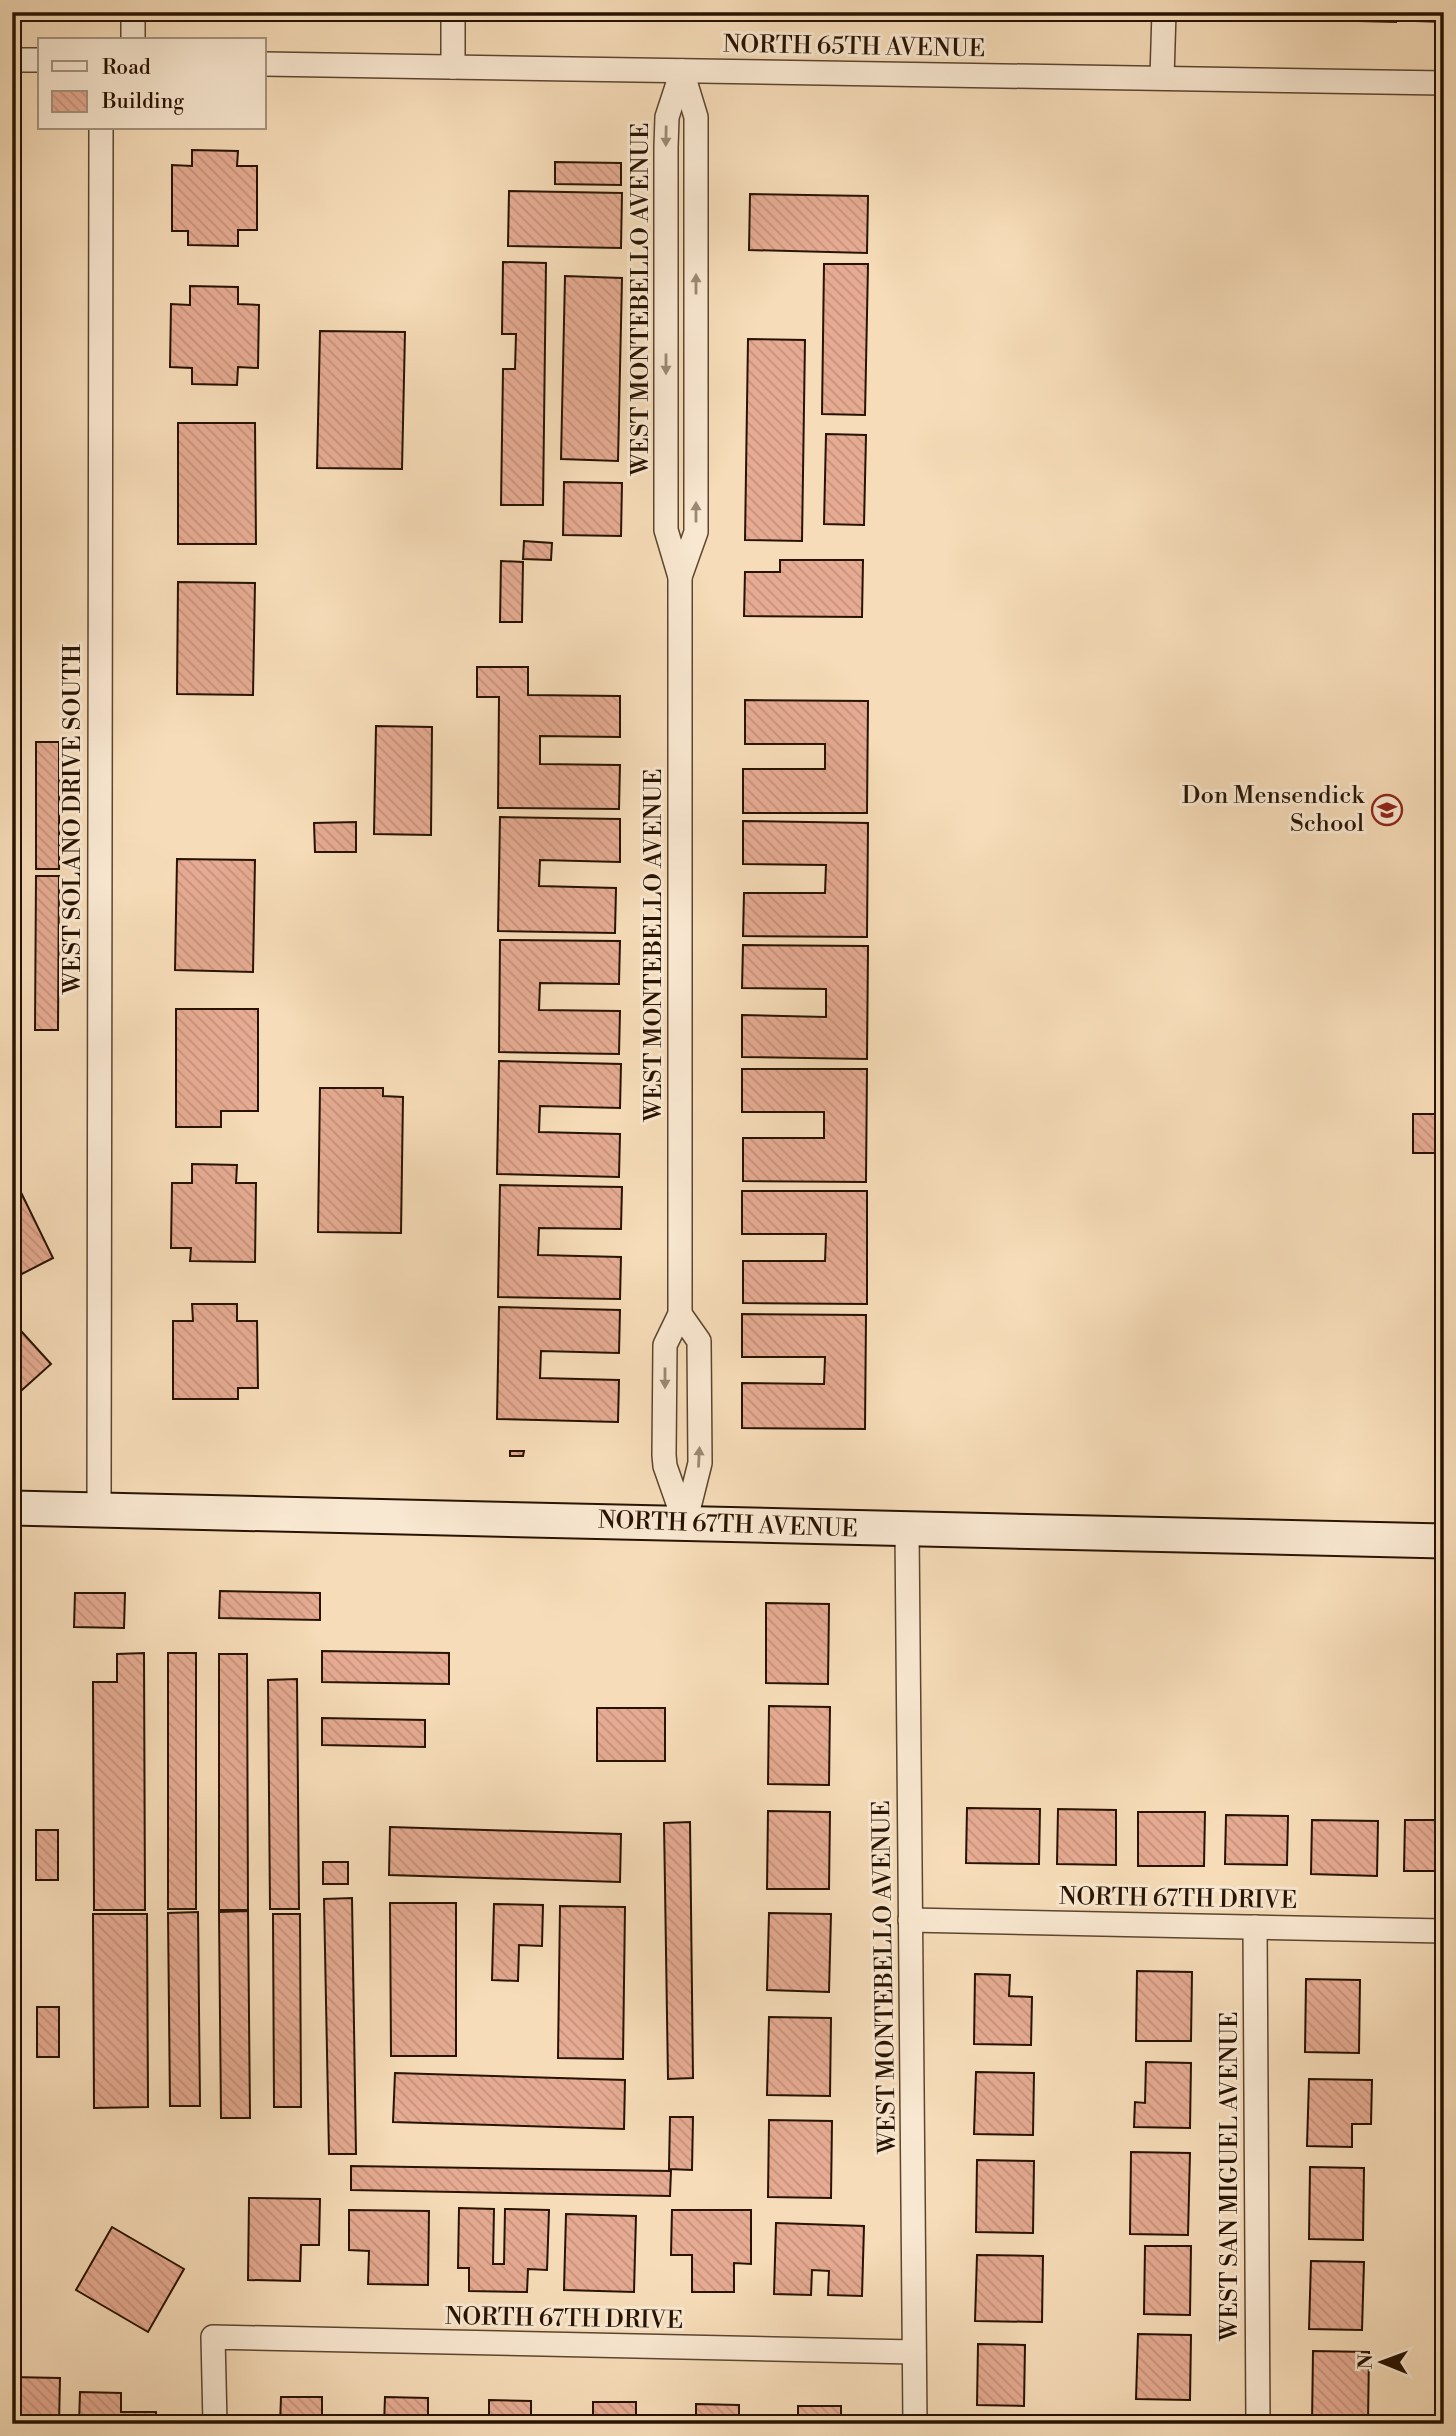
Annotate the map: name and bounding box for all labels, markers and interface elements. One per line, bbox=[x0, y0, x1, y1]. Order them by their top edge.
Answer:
street label: NORTH 65TH AVENUE bbox=[723, 30, 985, 64]
legend bbox=[38, 38, 266, 130]
text: Road bbox=[102, 55, 151, 81]
text: Building bbox=[101, 89, 184, 115]
street label: WEST MONTEBELLO AVENUE bbox=[626, 122, 656, 477]
one-way arrow bbox=[661, 126, 672, 148]
one-way arrow bbox=[690, 273, 702, 295]
one-way arrow bbox=[660, 353, 672, 375]
one-way arrow bbox=[690, 500, 702, 522]
street label: WEST SOLANO DRIVE SOUTH bbox=[58, 644, 88, 995]
street label: WEST MONTEBELLO AVENUE bbox=[639, 768, 669, 1123]
place label: Don Mensendick School bbox=[1182, 781, 1365, 839]
school or university icon: Don Mensendick School bbox=[1370, 793, 1404, 827]
one-way arrow bbox=[659, 1367, 671, 1389]
one-way arrow bbox=[694, 1446, 705, 1468]
street label: NORTH 67TH AVENUE bbox=[598, 1505, 858, 1545]
street label: WEST MONTEBELLO AVENUE bbox=[867, 1800, 903, 2155]
street label: NORTH 67TH DRIVE bbox=[1059, 1882, 1297, 1916]
street label: WEST SAN MIGUEL AVENUE bbox=[1215, 2011, 1245, 2342]
street label: NORTH 67TH DRIVE bbox=[445, 2302, 683, 2336]
north arrow bbox=[1348, 2328, 1418, 2398]
text: N bbox=[1354, 2354, 1378, 2369]

